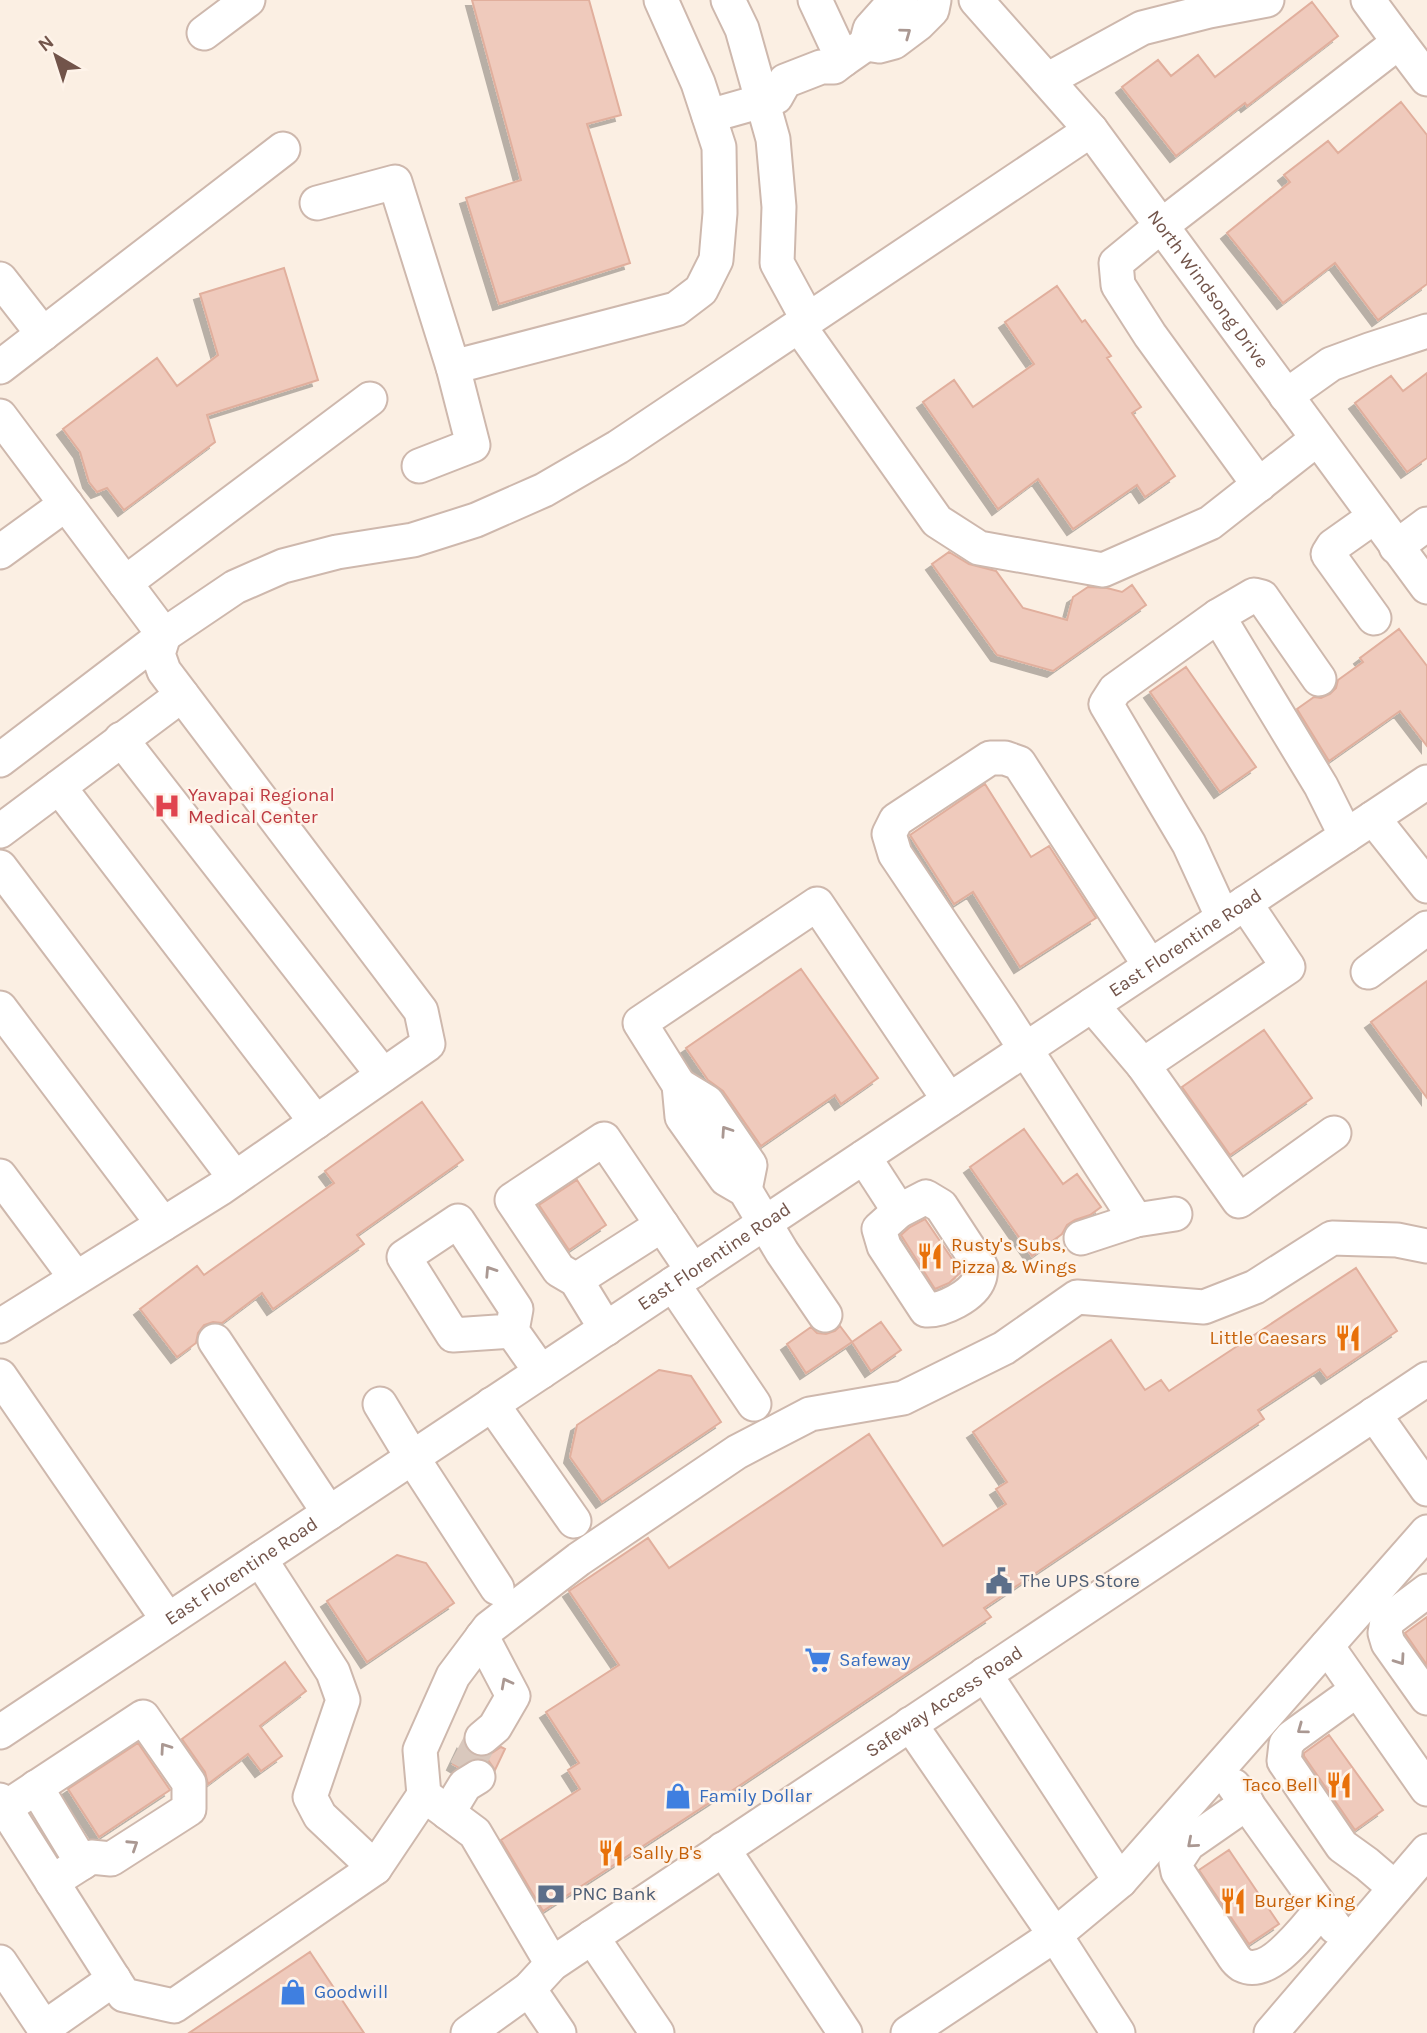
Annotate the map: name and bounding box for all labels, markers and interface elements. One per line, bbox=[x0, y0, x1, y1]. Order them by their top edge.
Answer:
north arrow bbox=[21, 21, 91, 91]
one-way arrow bbox=[898, 29, 911, 41]
text: N bbox=[34, 31, 58, 56]
street label: North Windsong Drive bbox=[1143, 206, 1273, 372]
place label: Yavapai Regional Medical Center bbox=[188, 784, 335, 828]
hospital icon: Yavapai Regional Medical Center bbox=[152, 791, 182, 821]
street label: East Florentine Road bbox=[1105, 884, 1266, 1002]
one-way arrow bbox=[721, 1125, 734, 1138]
street label: East Florentine Road bbox=[634, 1198, 795, 1315]
place label: Rusty's Subs, Pizza & Wings bbox=[951, 1234, 1077, 1278]
restaurant icon: Rusty's Subs, Pizza & Wings bbox=[915, 1241, 945, 1271]
one-way arrow bbox=[486, 1265, 499, 1278]
restaurant icon: Little Caesars bbox=[1333, 1323, 1363, 1353]
place label: Little Caesars bbox=[1209, 1327, 1327, 1349]
street label: East Florentine Road bbox=[161, 1513, 322, 1630]
public building icon: The UPS Store bbox=[984, 1566, 1014, 1596]
place label: The UPS Store bbox=[1020, 1570, 1140, 1592]
street label: Safeway Access Road bbox=[861, 1641, 1027, 1762]
supermarket icon: Safeway bbox=[803, 1645, 833, 1675]
place label: Safeway bbox=[839, 1649, 910, 1671]
one-way arrow bbox=[1392, 1652, 1404, 1665]
one-way arrow bbox=[501, 1677, 514, 1690]
one-way arrow bbox=[1297, 1721, 1310, 1734]
one-way arrow bbox=[161, 1743, 173, 1756]
restaurant icon: Taco Bell bbox=[1324, 1770, 1354, 1800]
place label: Taco Bell bbox=[1243, 1774, 1318, 1796]
shop icon: Family Dollar bbox=[663, 1781, 693, 1811]
place label: Family Dollar bbox=[699, 1785, 812, 1807]
one-way arrow bbox=[1187, 1835, 1200, 1847]
restaurant icon: Sally B's bbox=[596, 1838, 626, 1868]
one-way arrow bbox=[126, 1840, 139, 1853]
place label: Sally B's bbox=[632, 1842, 702, 1864]
bank icon: PNC Bank bbox=[536, 1879, 566, 1909]
place label: PNC Bank bbox=[572, 1883, 656, 1905]
restaurant icon: Burger King bbox=[1218, 1886, 1248, 1916]
place label: Burger King bbox=[1254, 1890, 1355, 1912]
shop icon: Goodwill bbox=[278, 1977, 308, 2007]
place label: Goodwill bbox=[314, 1981, 388, 2003]

